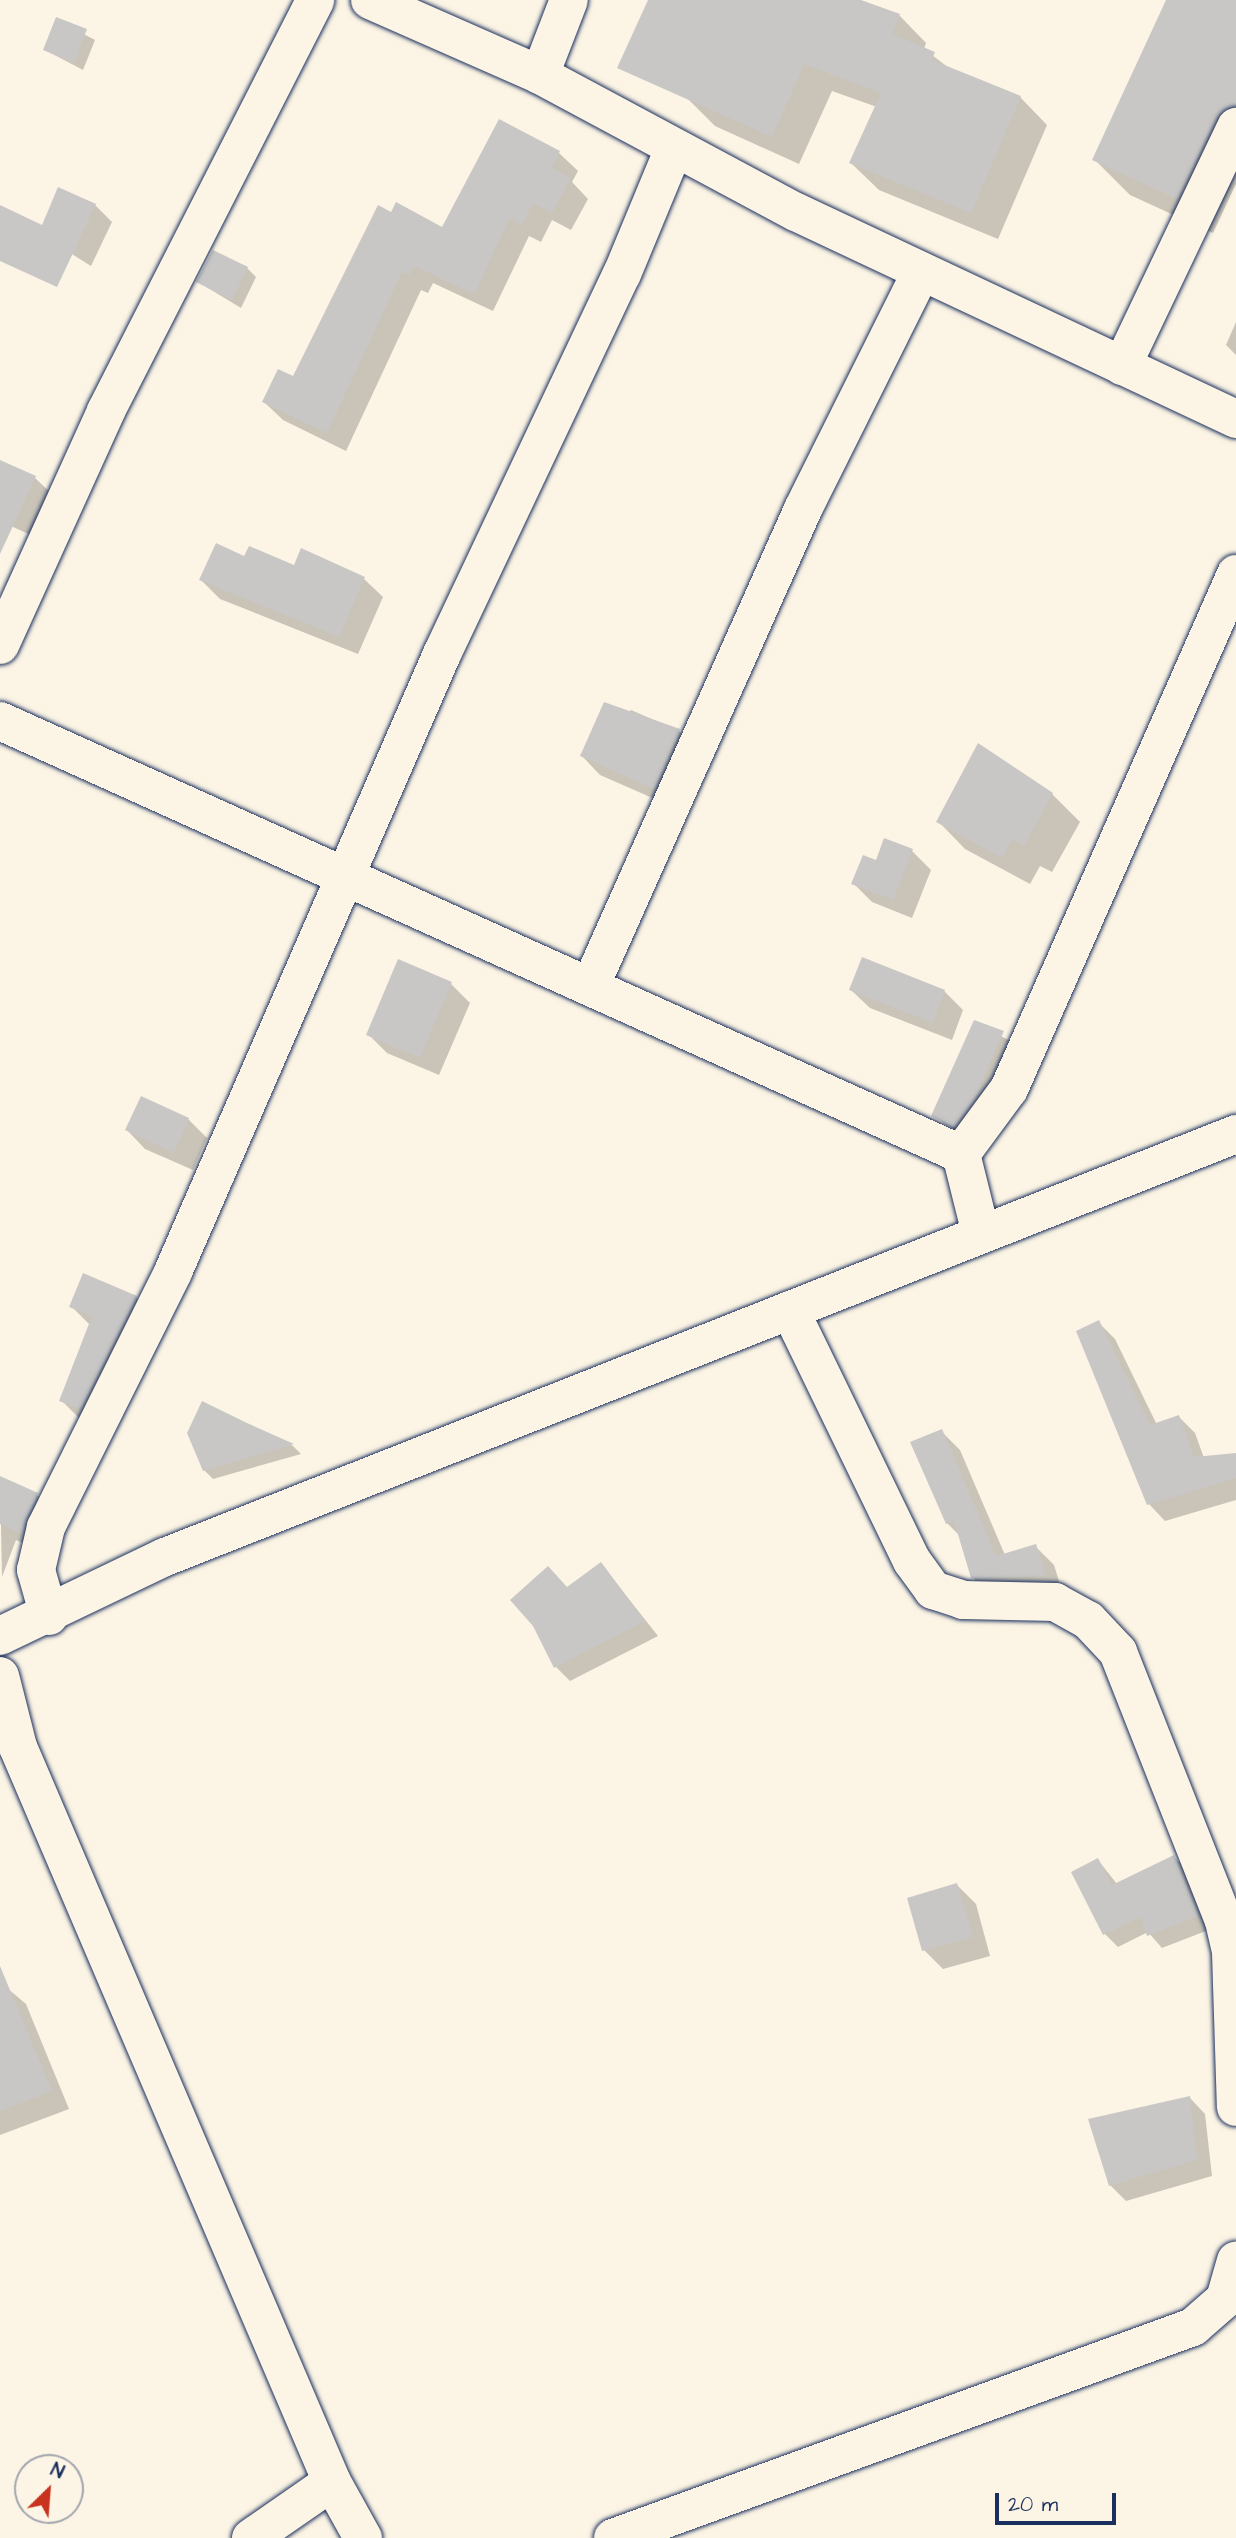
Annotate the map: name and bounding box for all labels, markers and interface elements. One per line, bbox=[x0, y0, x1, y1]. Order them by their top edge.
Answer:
north arrow bbox=[14, 2454, 84, 2524]
text: N bbox=[46, 2457, 68, 2486]
scale bar bbox=[998, 2478, 1119, 2522]
text: 20 m bbox=[1008, 2490, 1058, 2519]

